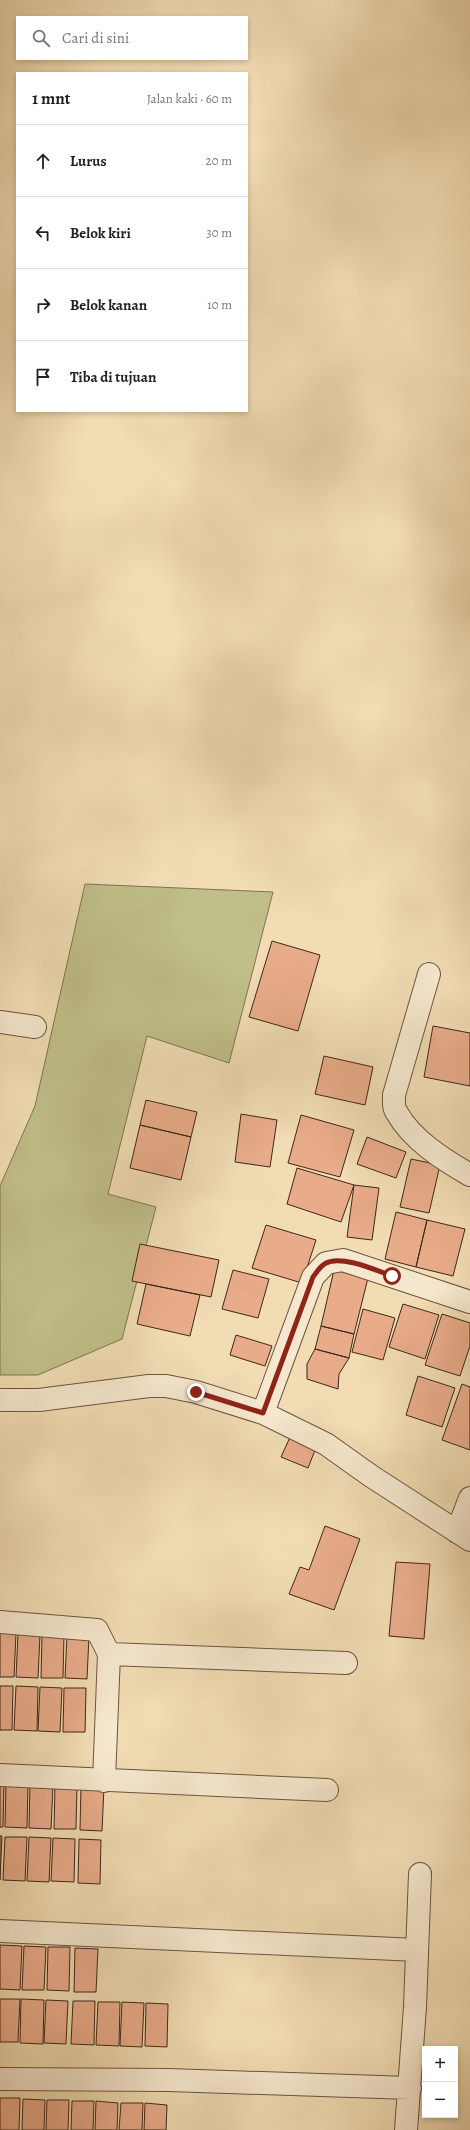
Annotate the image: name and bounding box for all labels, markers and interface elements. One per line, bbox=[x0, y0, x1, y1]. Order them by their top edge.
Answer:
search box bbox=[16, 16, 248, 60]
icon: search bbox=[30, 27, 52, 49]
text: Cari di sini bbox=[62, 28, 129, 48]
text: 1 mnt bbox=[32, 87, 71, 110]
text: Jalan kaki · 60 m bbox=[147, 90, 232, 107]
icon: ahead bbox=[32, 150, 54, 172]
text: Lurus bbox=[70, 151, 107, 171]
text: 20 m bbox=[206, 152, 232, 169]
icon: left bbox=[32, 222, 54, 244]
text: Belok kiri bbox=[70, 223, 131, 243]
text: 30 m bbox=[206, 224, 232, 241]
icon: right bbox=[32, 294, 54, 316]
text: Belok kanan bbox=[70, 295, 147, 315]
text: 10 m bbox=[207, 296, 232, 313]
icon: arrive bbox=[32, 366, 54, 388]
text: Tiba di tujuan bbox=[70, 367, 156, 387]
route start bbox=[383, 1267, 401, 1285]
route end bbox=[187, 1383, 205, 1401]
map controls bbox=[422, 2046, 458, 2118]
button: + bbox=[422, 2046, 458, 2082]
button: − bbox=[422, 2082, 458, 2118]

